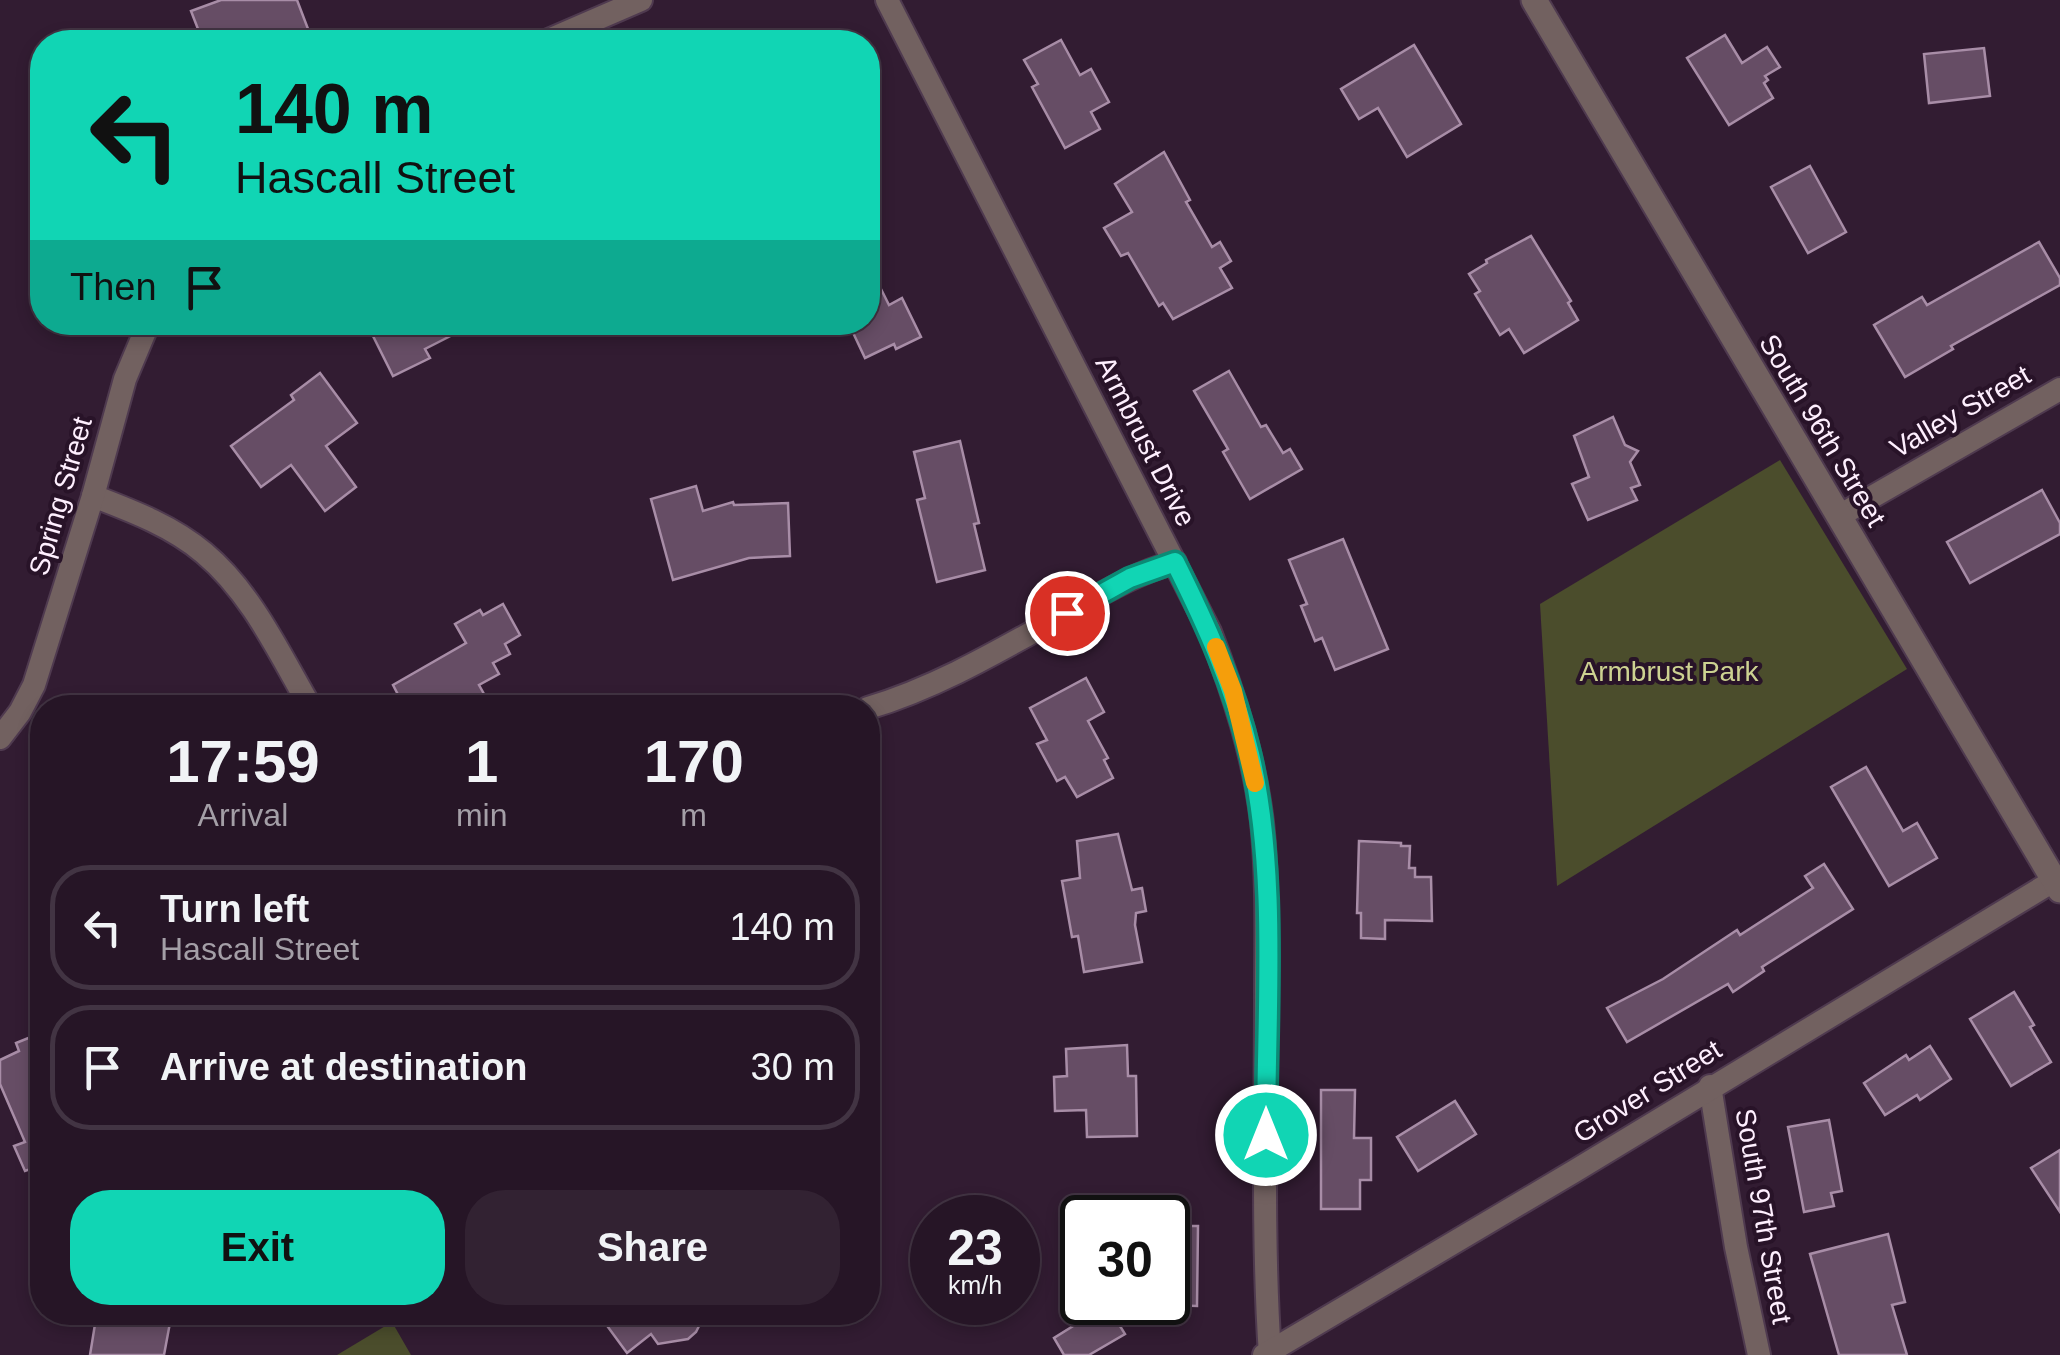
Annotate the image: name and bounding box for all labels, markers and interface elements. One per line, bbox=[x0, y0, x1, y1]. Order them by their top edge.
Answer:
icon: left bbox=[70, 70, 200, 200]
text: 140 m bbox=[235, 70, 433, 148]
text: Hascall Street bbox=[235, 152, 515, 203]
icon: arrive bbox=[177, 260, 232, 315]
text: Then bbox=[70, 266, 157, 308]
street label: South 96th Street bbox=[1753, 329, 1892, 532]
street label: Armbrust Drive bbox=[1089, 351, 1202, 531]
street label: Valley Street bbox=[1885, 359, 2036, 464]
street label: Spring Street bbox=[23, 413, 98, 579]
pin bbox=[1025, 571, 1110, 656]
icon: arrive bbox=[1040, 586, 1095, 641]
park label: Armbrust Park bbox=[1580, 656, 1759, 687]
text: 17:59 bbox=[166, 728, 320, 795]
text: 1 bbox=[465, 728, 498, 795]
text: 170 bbox=[644, 728, 744, 795]
text: Arrival bbox=[198, 797, 288, 833]
text: min bbox=[456, 797, 507, 833]
text: m bbox=[680, 797, 707, 833]
text: Turn left bbox=[160, 888, 309, 930]
icon: left bbox=[75, 900, 130, 955]
text: 140 m bbox=[729, 906, 835, 948]
text: Hascall Street bbox=[160, 931, 359, 967]
street label: Grover Street bbox=[1568, 1034, 1727, 1149]
icon: arrive bbox=[75, 1040, 130, 1095]
text: Arrive at destination bbox=[160, 1046, 527, 1088]
text: 30 m bbox=[751, 1046, 835, 1088]
position arrow bbox=[1214, 1083, 1318, 1187]
street label: South 97th Street bbox=[1729, 1106, 1798, 1326]
button: Exit bbox=[70, 1190, 445, 1305]
button: Share bbox=[465, 1190, 840, 1305]
speed limit sign: 30 bbox=[1060, 1195, 1190, 1325]
text: 23 bbox=[947, 1220, 1003, 1276]
text: km/h bbox=[948, 1271, 1002, 1299]

